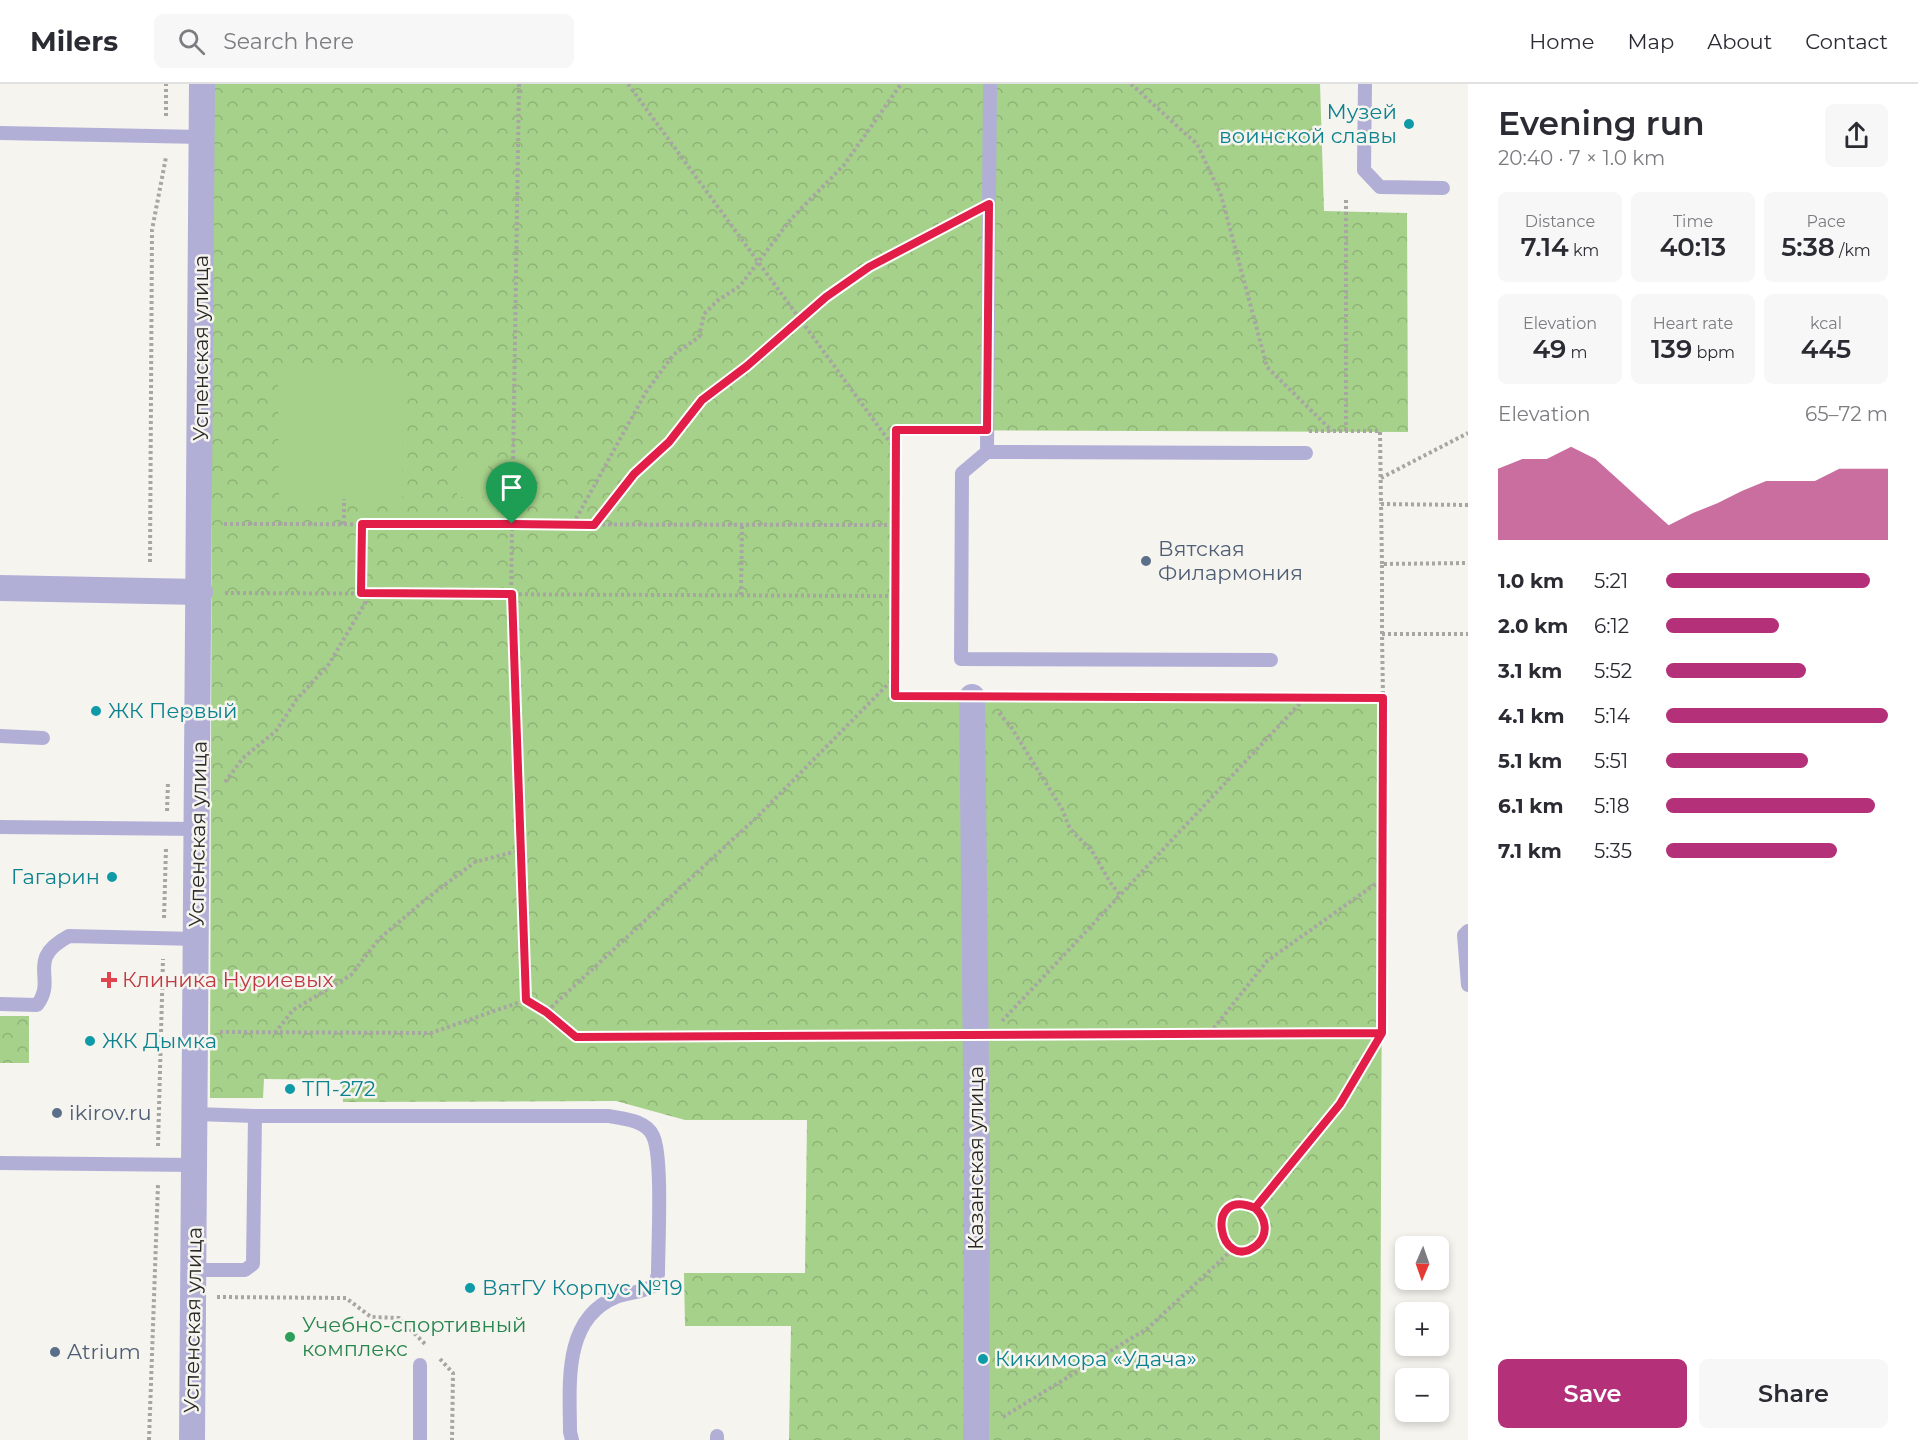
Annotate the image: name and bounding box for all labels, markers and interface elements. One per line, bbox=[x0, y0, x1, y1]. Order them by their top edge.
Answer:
search box bbox=[154, 14, 574, 68]
text: Milers bbox=[30, 24, 118, 58]
icon: search bbox=[175, 25, 208, 58]
text: Search here bbox=[223, 28, 354, 55]
text: Home bbox=[1529, 29, 1594, 54]
text: Map bbox=[1627, 29, 1674, 54]
text: About bbox=[1707, 29, 1772, 54]
text: Contact bbox=[1805, 29, 1888, 54]
place label: Музей воинской славы bbox=[1219, 99, 1397, 148]
text: Evening run bbox=[1498, 103, 1705, 143]
button: share bbox=[1825, 104, 1888, 167]
marker: Музей воинской славы bbox=[1402, 117, 1416, 131]
text: 20:40 · 7 × 1.0 km bbox=[1498, 146, 1665, 170]
text: Distance bbox=[1525, 212, 1595, 231]
text: Time bbox=[1673, 212, 1713, 231]
text: Pace bbox=[1806, 212, 1846, 231]
text: 7.14 bbox=[1521, 231, 1569, 263]
text: 40:13 bbox=[1660, 231, 1726, 263]
text: 5:38 bbox=[1781, 231, 1835, 263]
text: km bbox=[1569, 241, 1599, 260]
text: /km bbox=[1835, 241, 1871, 260]
street label: Успенская улица bbox=[188, 255, 213, 441]
text: Elevation bbox=[1523, 314, 1597, 333]
text: Heart rate bbox=[1653, 314, 1733, 333]
text: kcal bbox=[1810, 314, 1842, 333]
text: 49 bbox=[1533, 333, 1566, 365]
text: 139 bbox=[1651, 333, 1692, 365]
text: 445 bbox=[1801, 333, 1851, 365]
text: m bbox=[1566, 343, 1588, 362]
text: bpm bbox=[1692, 343, 1735, 362]
text: Elevation bbox=[1498, 402, 1590, 426]
text: 65–72 m bbox=[1805, 402, 1888, 426]
pin bbox=[486, 462, 537, 524]
icon: arrive bbox=[495, 471, 528, 504]
place label: Вятская Филармония bbox=[1158, 536, 1303, 585]
marker: Вятская Филармония bbox=[1139, 554, 1153, 568]
text: 1.0 km bbox=[1498, 569, 1564, 593]
text: 5:21 bbox=[1594, 569, 1628, 593]
text: 2.0 km bbox=[1498, 614, 1568, 638]
text: 6:12 bbox=[1594, 614, 1629, 638]
text: 3.1 km bbox=[1498, 659, 1562, 683]
text: 5:52 bbox=[1594, 659, 1632, 683]
place label: ЖК Первый bbox=[108, 698, 237, 723]
marker: ЖК Первый bbox=[89, 704, 103, 718]
text: 4.1 km bbox=[1498, 704, 1565, 728]
text: 5:14 bbox=[1594, 704, 1630, 728]
street label: Успенская улица bbox=[183, 741, 212, 927]
text: 5.1 km bbox=[1498, 749, 1562, 773]
text: 5:51 bbox=[1594, 749, 1628, 773]
text: 6.1 km bbox=[1498, 794, 1563, 818]
text: 5:18 bbox=[1594, 794, 1630, 818]
text: 7.1 km bbox=[1498, 839, 1562, 863]
text: 5:35 bbox=[1594, 839, 1632, 863]
place label: Гагарин bbox=[11, 864, 100, 889]
marker: Гагарин bbox=[105, 870, 119, 884]
place label: Клиника Нуриевых bbox=[122, 967, 334, 992]
marker: Клиника Нуриевых bbox=[100, 971, 118, 989]
place label: ЖК Дымка bbox=[102, 1028, 217, 1053]
marker: ЖК Дымка bbox=[83, 1034, 97, 1048]
street label: Казанская улица bbox=[963, 1066, 988, 1250]
place label: ТП-272 bbox=[302, 1076, 376, 1101]
marker: ТП-272 bbox=[283, 1082, 297, 1096]
place label: ikirov.ru bbox=[69, 1100, 152, 1125]
marker: ikirov.ru bbox=[50, 1106, 64, 1120]
street label: Успенская улица bbox=[178, 1227, 207, 1413]
north arrow bbox=[1395, 1236, 1449, 1290]
map controls bbox=[1395, 1236, 1449, 1422]
place label: ВятГУ Корпус №19 bbox=[482, 1275, 682, 1300]
marker: ВятГУ Корпус №19 bbox=[463, 1281, 477, 1295]
button: + bbox=[1395, 1302, 1449, 1356]
place label: Учебно-спортивный комплекс bbox=[302, 1312, 527, 1361]
marker: Учебно-спортивный комплекс bbox=[283, 1330, 297, 1344]
place label: Atrium bbox=[67, 1339, 141, 1364]
marker: Atrium bbox=[48, 1345, 62, 1359]
place label: Кикимора «Удача» bbox=[995, 1346, 1197, 1371]
marker: Кикимора «Удача» bbox=[976, 1352, 990, 1366]
button: Save bbox=[1498, 1359, 1687, 1428]
button: Share bbox=[1699, 1359, 1888, 1428]
button: − bbox=[1395, 1368, 1449, 1422]

